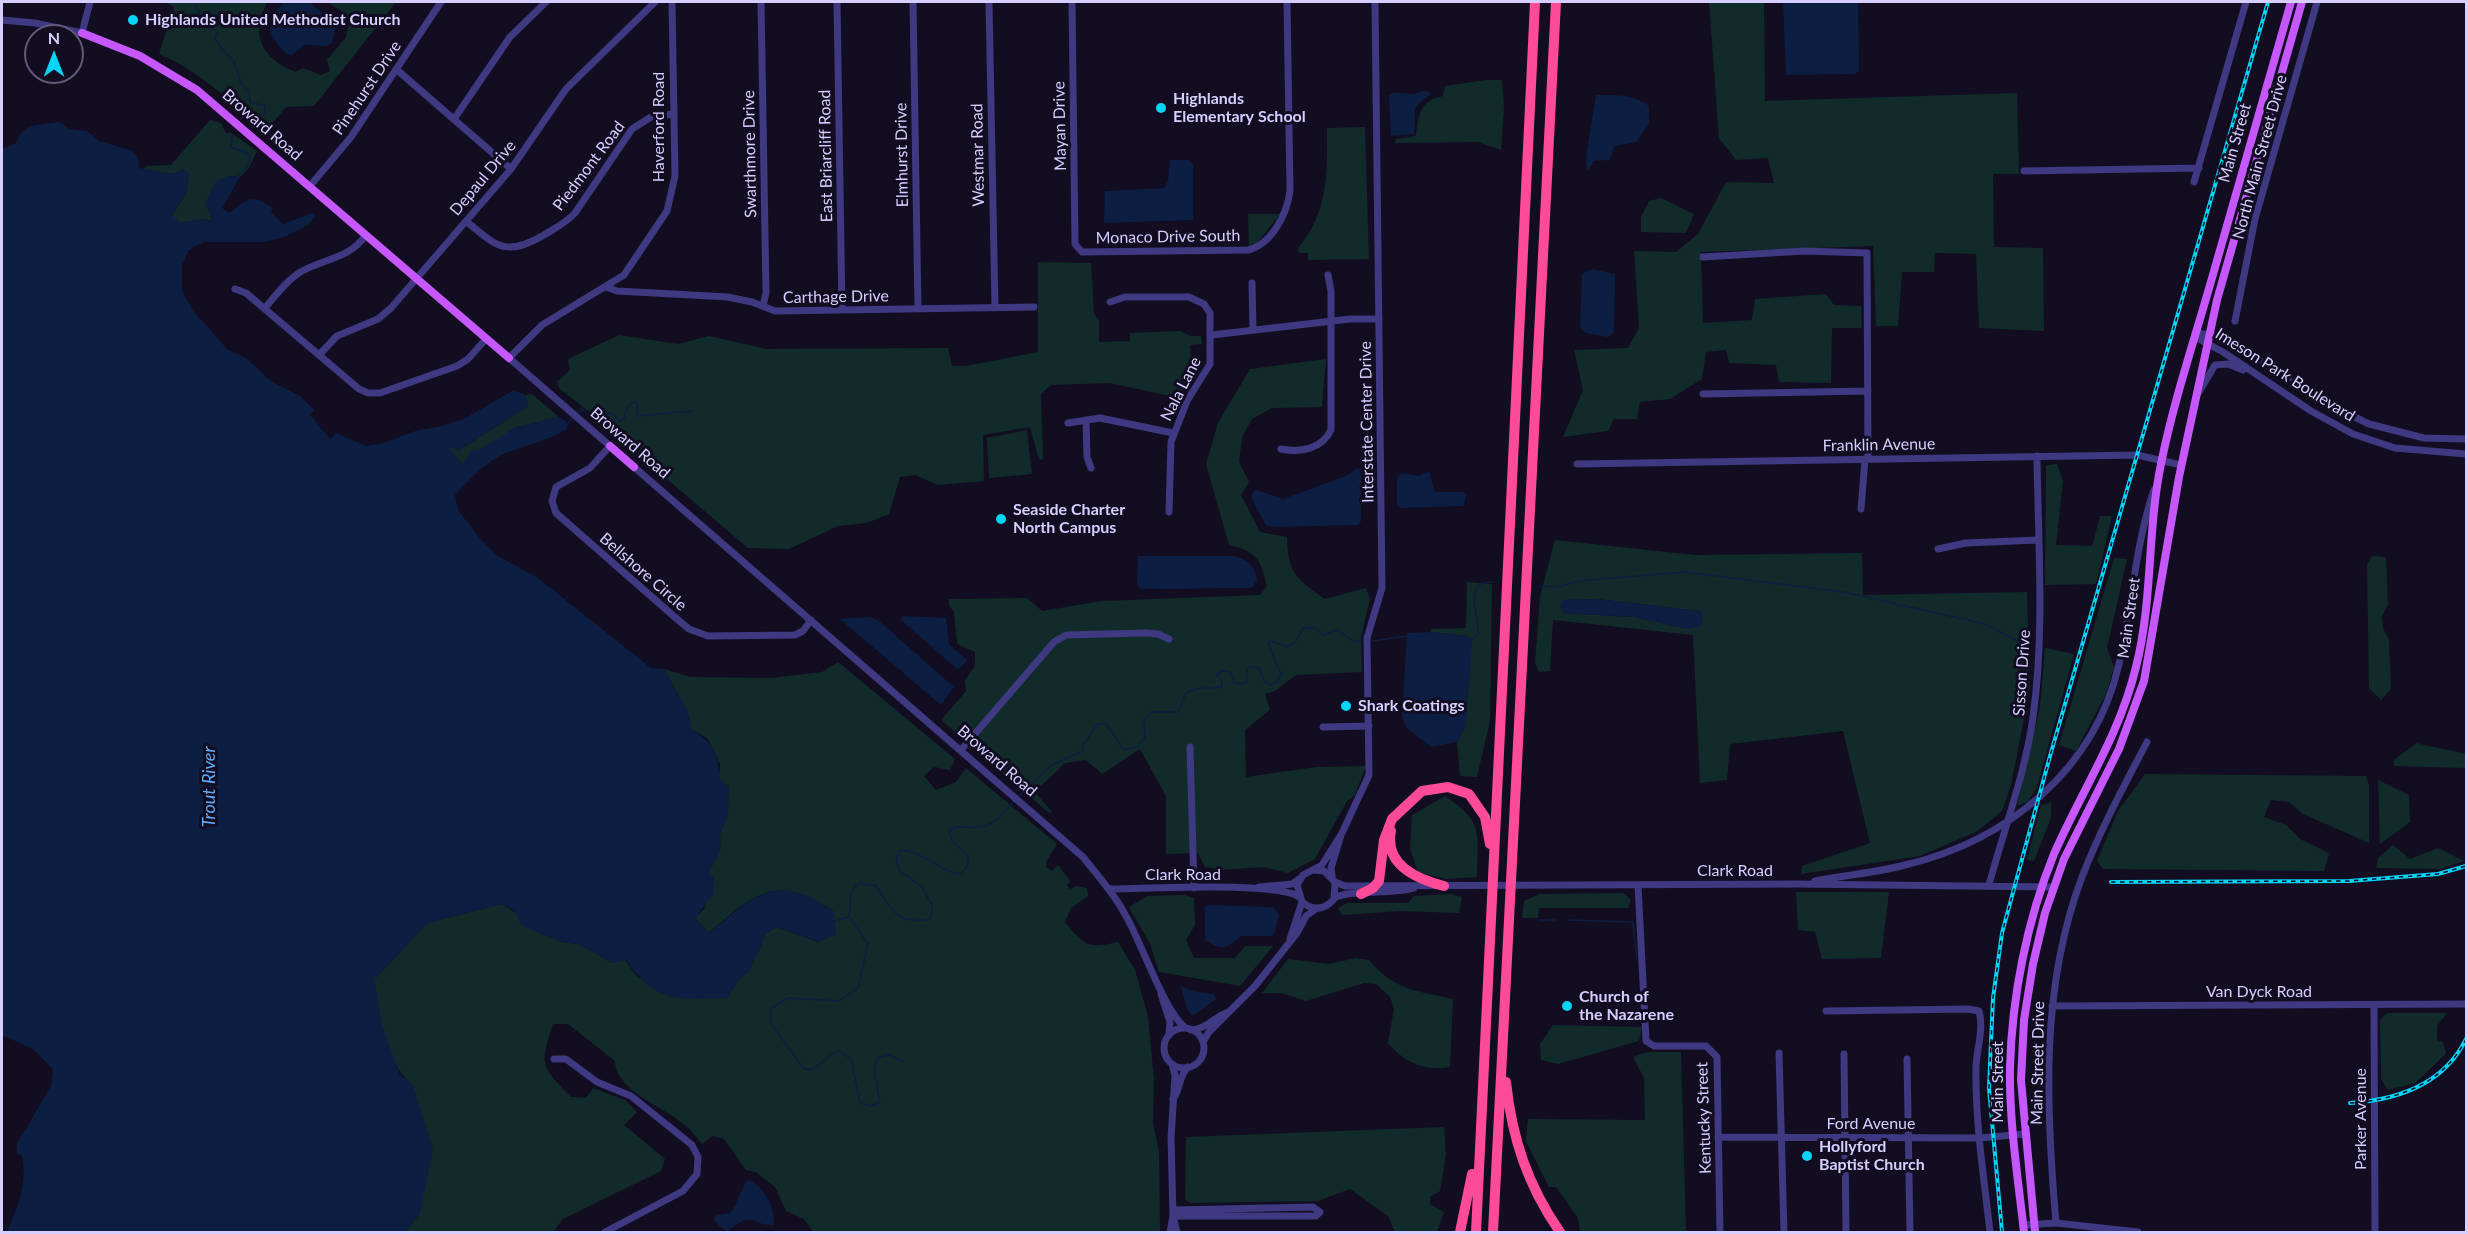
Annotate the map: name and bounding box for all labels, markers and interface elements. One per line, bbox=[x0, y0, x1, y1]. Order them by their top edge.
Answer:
place label: Highlands United Methodist Church bbox=[145, 10, 401, 30]
marker: Highlands United Methodist Church bbox=[126, 13, 140, 27]
north arrow bbox=[24, 24, 84, 84]
text: N bbox=[48, 28, 60, 47]
street label: Pinehurst Drive bbox=[328, 37, 406, 139]
street label: Haverford Road bbox=[649, 72, 669, 182]
street label: North Main Street Drive bbox=[2229, 73, 2291, 241]
street label: Mayan Drive bbox=[1050, 81, 1070, 171]
street label: Broward Road bbox=[218, 85, 306, 165]
place label: Highlands Elementary School bbox=[1173, 89, 1306, 127]
street label: Swarthmore Drive bbox=[739, 90, 761, 218]
street label: East Briarcliff Road bbox=[815, 90, 837, 222]
marker: Highlands Elementary School bbox=[1154, 101, 1168, 115]
street label: Main Street bbox=[2215, 101, 2255, 185]
street label: Elmhurst Drive bbox=[891, 103, 913, 207]
street label: Westmar Road bbox=[968, 103, 988, 207]
street label: Piedmont Road bbox=[549, 117, 629, 215]
street label: Depaul Drive bbox=[446, 136, 520, 220]
street label: Monaco Drive South bbox=[1095, 226, 1241, 248]
street label: Carthage Drive bbox=[783, 286, 889, 308]
street label: Imeson Park Boulevard bbox=[2212, 324, 2358, 426]
street label: Interstate Center Drive bbox=[1356, 341, 1378, 503]
street label: Nala Lane bbox=[1157, 354, 1205, 424]
street label: Broward Road bbox=[586, 403, 674, 483]
street label: Franklin Avenue bbox=[1823, 434, 1935, 456]
place label: Seaside Charter North Campus bbox=[1013, 500, 1125, 538]
marker: Seaside Charter North Campus bbox=[994, 512, 1008, 526]
street label: Bellshore Circle bbox=[596, 529, 690, 615]
street label: Main Street bbox=[2114, 576, 2144, 660]
street label: Sisson Drive bbox=[2009, 629, 2035, 717]
place label: Shark Coatings bbox=[1358, 696, 1465, 716]
marker: Shark Coatings bbox=[1339, 699, 1353, 713]
street label: Broward Road bbox=[953, 721, 1041, 801]
water label: Trout River bbox=[198, 746, 220, 828]
street label: Clark Road bbox=[1697, 861, 1773, 881]
street label: Clark Road bbox=[1145, 865, 1221, 885]
street label: Van Dyck Road bbox=[2206, 982, 2312, 1002]
place label: Church of the Nazarene bbox=[1579, 987, 1674, 1025]
marker: Church of the Nazarene bbox=[1560, 999, 1574, 1013]
street label: Main Street Drive bbox=[2027, 1001, 2049, 1125]
street label: Main Street bbox=[1988, 1041, 2008, 1123]
street label: Kentucky Street bbox=[1692, 1062, 1716, 1174]
street label: Parker Avenue bbox=[2351, 1068, 2371, 1170]
street label: Ford Avenue bbox=[1827, 1114, 1915, 1134]
place label: Hollyford Baptist Church bbox=[1819, 1137, 1925, 1175]
marker: Hollyford Baptist Church bbox=[1800, 1149, 1814, 1163]

